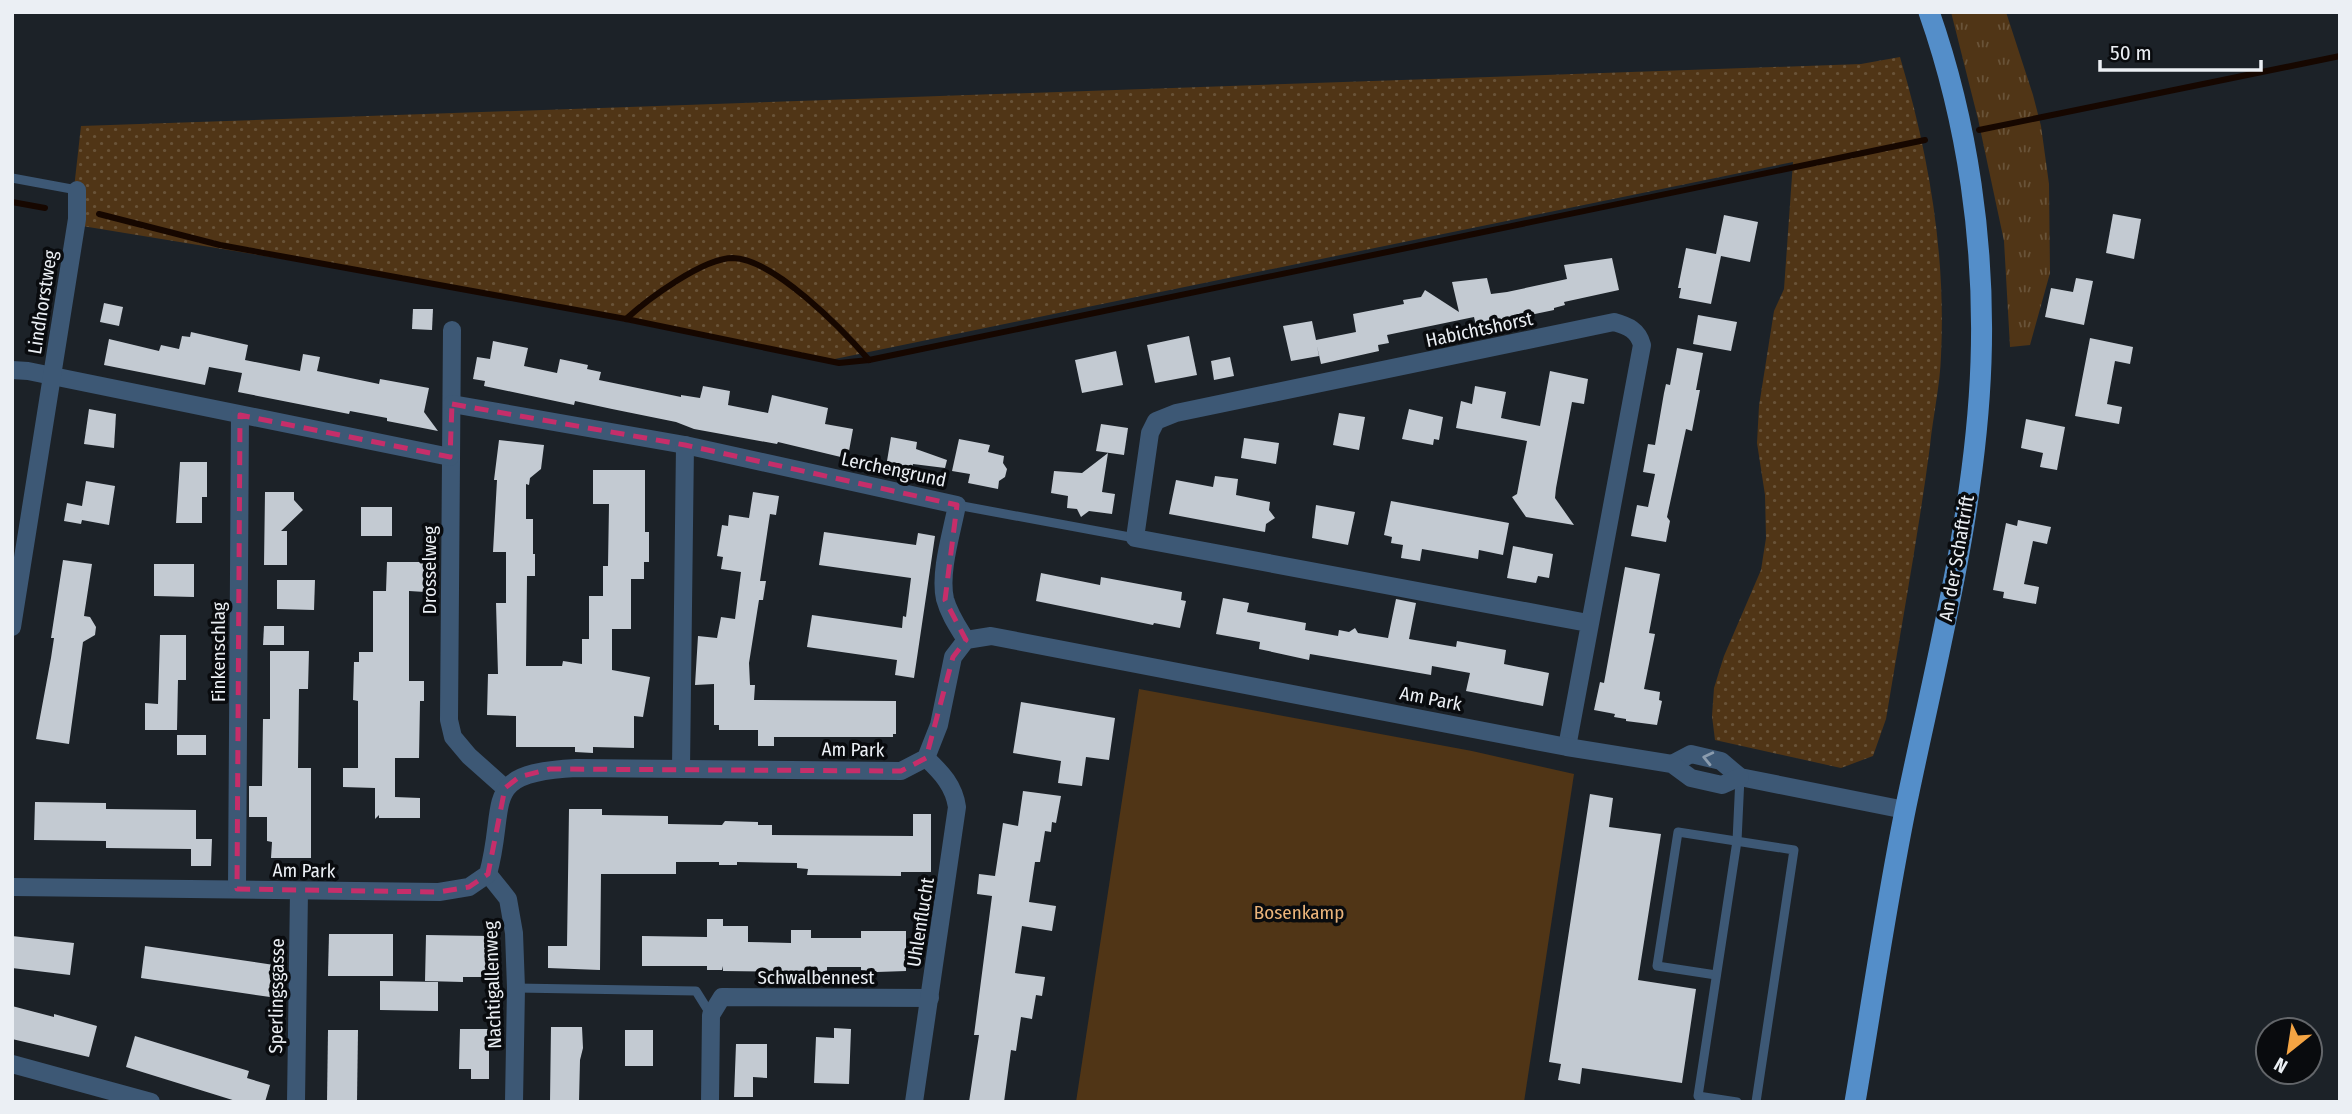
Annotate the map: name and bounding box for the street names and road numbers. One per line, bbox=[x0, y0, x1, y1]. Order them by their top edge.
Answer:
street label: Lindhorstweg bbox=[23, 248, 62, 356]
street label: Habichtshorst bbox=[1423, 307, 1536, 352]
street label: Lerchengrund bbox=[839, 447, 948, 492]
street label: An der Schaftrift bbox=[1934, 493, 1979, 623]
street label: Drosselweg bbox=[418, 526, 441, 614]
street label: Finkenschlag bbox=[207, 602, 230, 702]
street label: Am Park bbox=[1398, 681, 1464, 716]
street label: Am Park bbox=[821, 737, 885, 762]
street label: Am Park bbox=[272, 858, 336, 883]
street label: Uhlenflucht bbox=[902, 875, 939, 968]
street label: Nachtigallenweg bbox=[479, 921, 506, 1049]
street label: Sperlingsgasse bbox=[264, 938, 289, 1054]
street label: Schwalbennest bbox=[757, 966, 875, 989]

